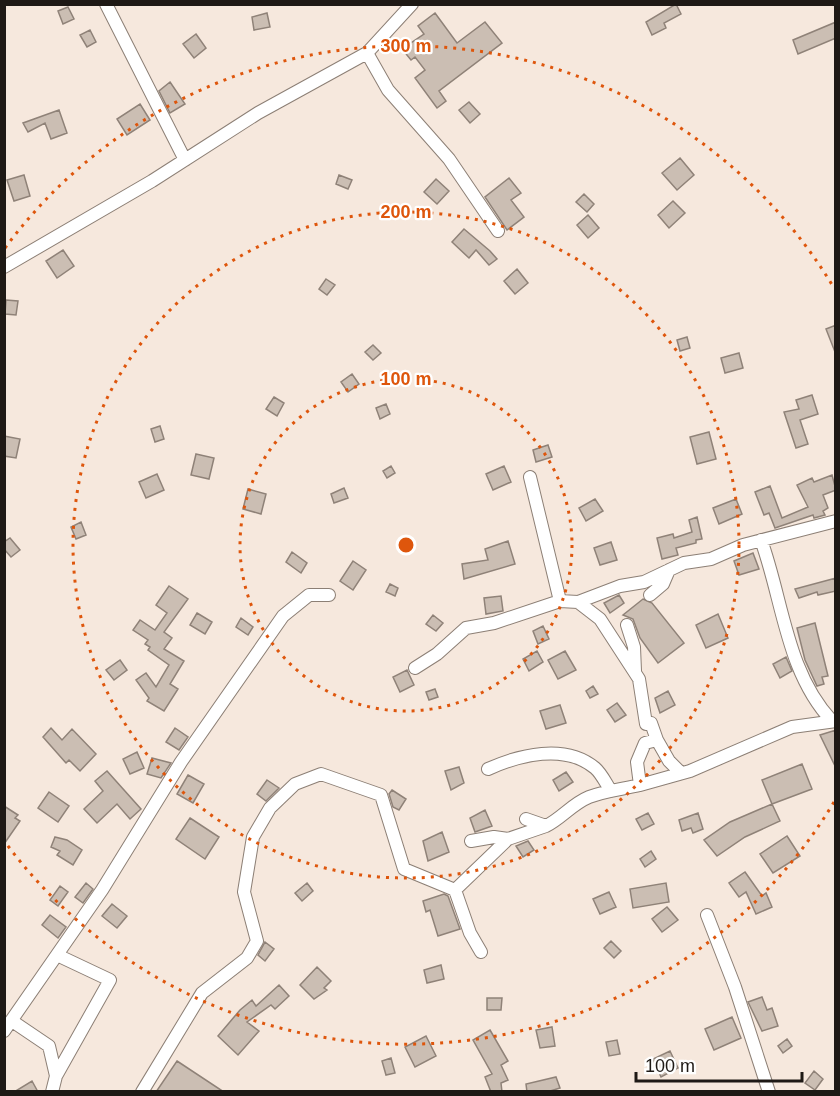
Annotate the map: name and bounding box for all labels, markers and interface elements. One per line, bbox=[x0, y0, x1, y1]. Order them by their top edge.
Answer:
text: 300 m bbox=[380, 36, 432, 56]
text: 200 m bbox=[380, 202, 432, 222]
text: 100 m bbox=[380, 369, 432, 389]
centre of rings bbox=[396, 535, 416, 555]
scale bar bbox=[636, 1045, 802, 1083]
text: 100 m bbox=[645, 1056, 695, 1076]

